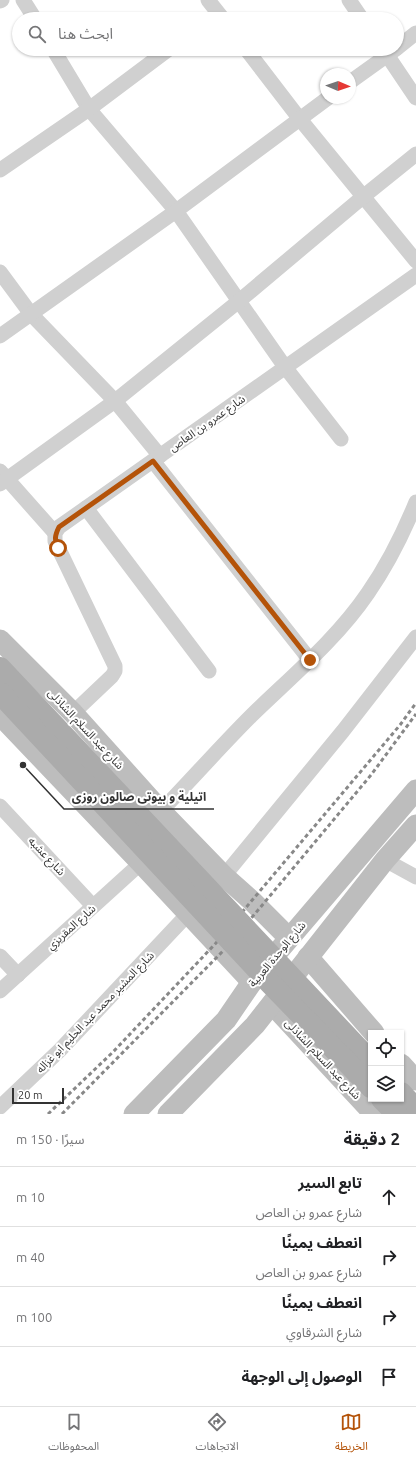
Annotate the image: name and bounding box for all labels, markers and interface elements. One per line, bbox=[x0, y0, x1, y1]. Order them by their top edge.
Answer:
search box bbox=[12, 12, 404, 56]
icon: search bbox=[26, 23, 48, 45]
text: ابحث هنا bbox=[58, 25, 113, 42]
north arrow bbox=[320, 68, 356, 104]
street label: شارع عمرو بن العاص bbox=[167, 392, 249, 455]
route start bbox=[49, 539, 67, 557]
route end bbox=[301, 651, 319, 669]
street label: شارع عبد السلام الشاذلى bbox=[44, 686, 126, 773]
callout: اتيلية و بيوتى صالون روزى bbox=[64, 785, 214, 809]
text: اتيلية و بيوتى صالون روزى bbox=[72, 790, 206, 804]
street label: شارع عشبه bbox=[25, 834, 68, 879]
street label: شارع المقريزي bbox=[44, 902, 100, 955]
street label: شارع الوحدة العربية bbox=[246, 919, 310, 990]
street label: شارع المشير محمد عبد الحليم ابو غزاله bbox=[34, 949, 159, 1077]
street label: شارع عبد السلام الشاذلى bbox=[281, 1016, 363, 1103]
map controls bbox=[368, 1030, 404, 1102]
button: locate bbox=[368, 1030, 404, 1066]
button: layers bbox=[368, 1066, 404, 1102]
scale bar bbox=[12, 1086, 64, 1105]
text: 20 m bbox=[18, 1089, 42, 1101]
text: 2 دقيقة bbox=[344, 1129, 400, 1148]
text: سيرًا · 150 m bbox=[16, 1132, 84, 1146]
text: تابع السير bbox=[298, 1174, 362, 1191]
icon: ahead bbox=[378, 1186, 400, 1208]
text: 10 m bbox=[16, 1190, 45, 1204]
text: شارع عمرو بن العاص bbox=[256, 1205, 362, 1219]
text: انعطف يمينًا bbox=[282, 1234, 362, 1251]
icon: right bbox=[378, 1246, 400, 1268]
text: 40 m bbox=[16, 1250, 45, 1264]
text: شارع عمرو بن العاص bbox=[256, 1265, 362, 1279]
text: انعطف يمينًا bbox=[282, 1294, 362, 1311]
icon: right bbox=[378, 1306, 400, 1328]
text: 100 m bbox=[16, 1310, 52, 1324]
text: شارع الشرقاوي bbox=[286, 1325, 362, 1339]
icon: arrive bbox=[378, 1366, 400, 1388]
text: الوصول إلى الوجهة bbox=[242, 1368, 362, 1385]
tab: المحفوظات bbox=[48, 1411, 99, 1458]
tab: الاتجاهات bbox=[196, 1411, 239, 1458]
tab: الخريطة bbox=[335, 1411, 368, 1458]

